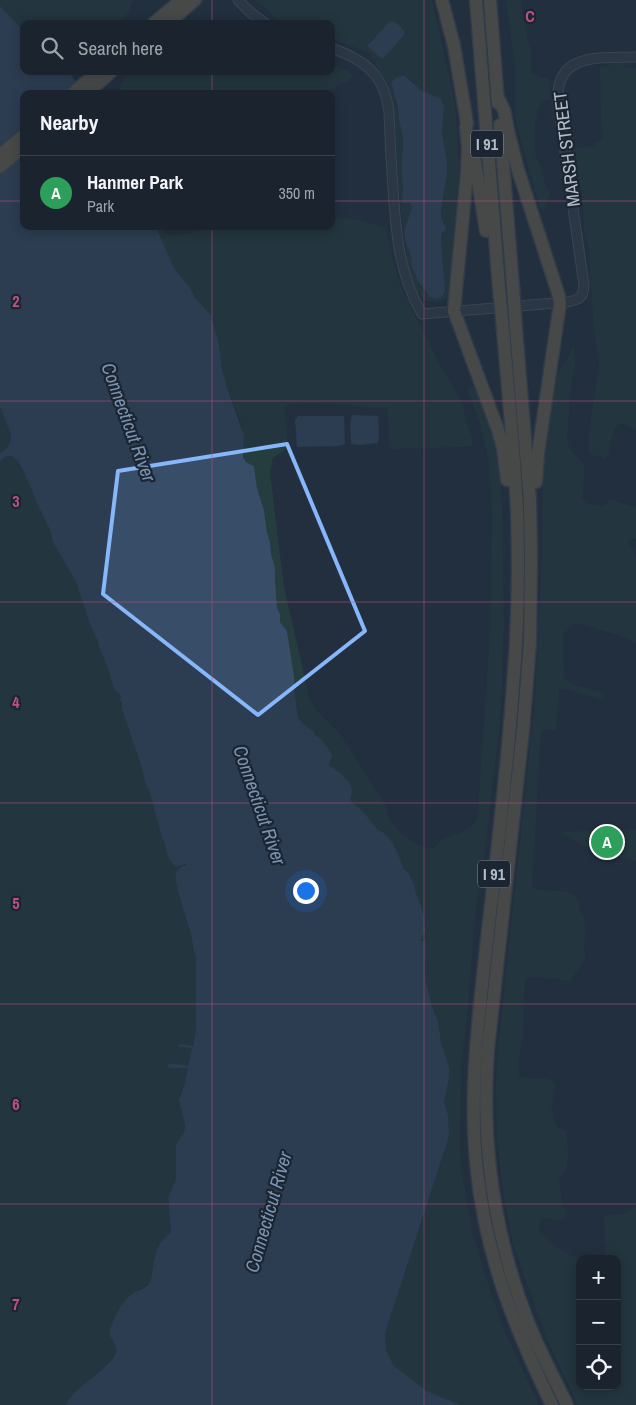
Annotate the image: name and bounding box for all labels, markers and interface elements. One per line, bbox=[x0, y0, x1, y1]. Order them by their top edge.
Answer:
text: C bbox=[525, 5, 535, 27]
search box bbox=[20, 20, 335, 75]
icon: search bbox=[38, 34, 66, 62]
text: Search here bbox=[78, 35, 163, 61]
street label: MARSH STREET bbox=[547, 90, 586, 208]
text: Nearby bbox=[40, 108, 98, 137]
road number: I 91 bbox=[471, 130, 503, 158]
text: Hanmer Park bbox=[87, 169, 183, 195]
text: A bbox=[51, 182, 61, 204]
text: 350 m bbox=[279, 182, 315, 204]
text: Park bbox=[87, 195, 114, 217]
text: 2 bbox=[12, 290, 20, 312]
water label: Connecticut River bbox=[95, 359, 163, 486]
text: 3 bbox=[12, 490, 20, 512]
text: 4 bbox=[12, 691, 20, 713]
water label: Connecticut River bbox=[227, 742, 293, 869]
pin: A bbox=[591, 823, 623, 861]
road number: I 91 bbox=[478, 861, 510, 888]
your location bbox=[293, 878, 319, 904]
text: 5 bbox=[12, 892, 20, 914]
text: 6 bbox=[12, 1093, 20, 1115]
water label: Connecticut River bbox=[238, 1148, 298, 1276]
map controls bbox=[576, 1255, 621, 1390]
button: + bbox=[576, 1255, 621, 1300]
text: 7 bbox=[12, 1293, 20, 1315]
button: − bbox=[576, 1300, 621, 1345]
button: locate bbox=[576, 1345, 621, 1390]

